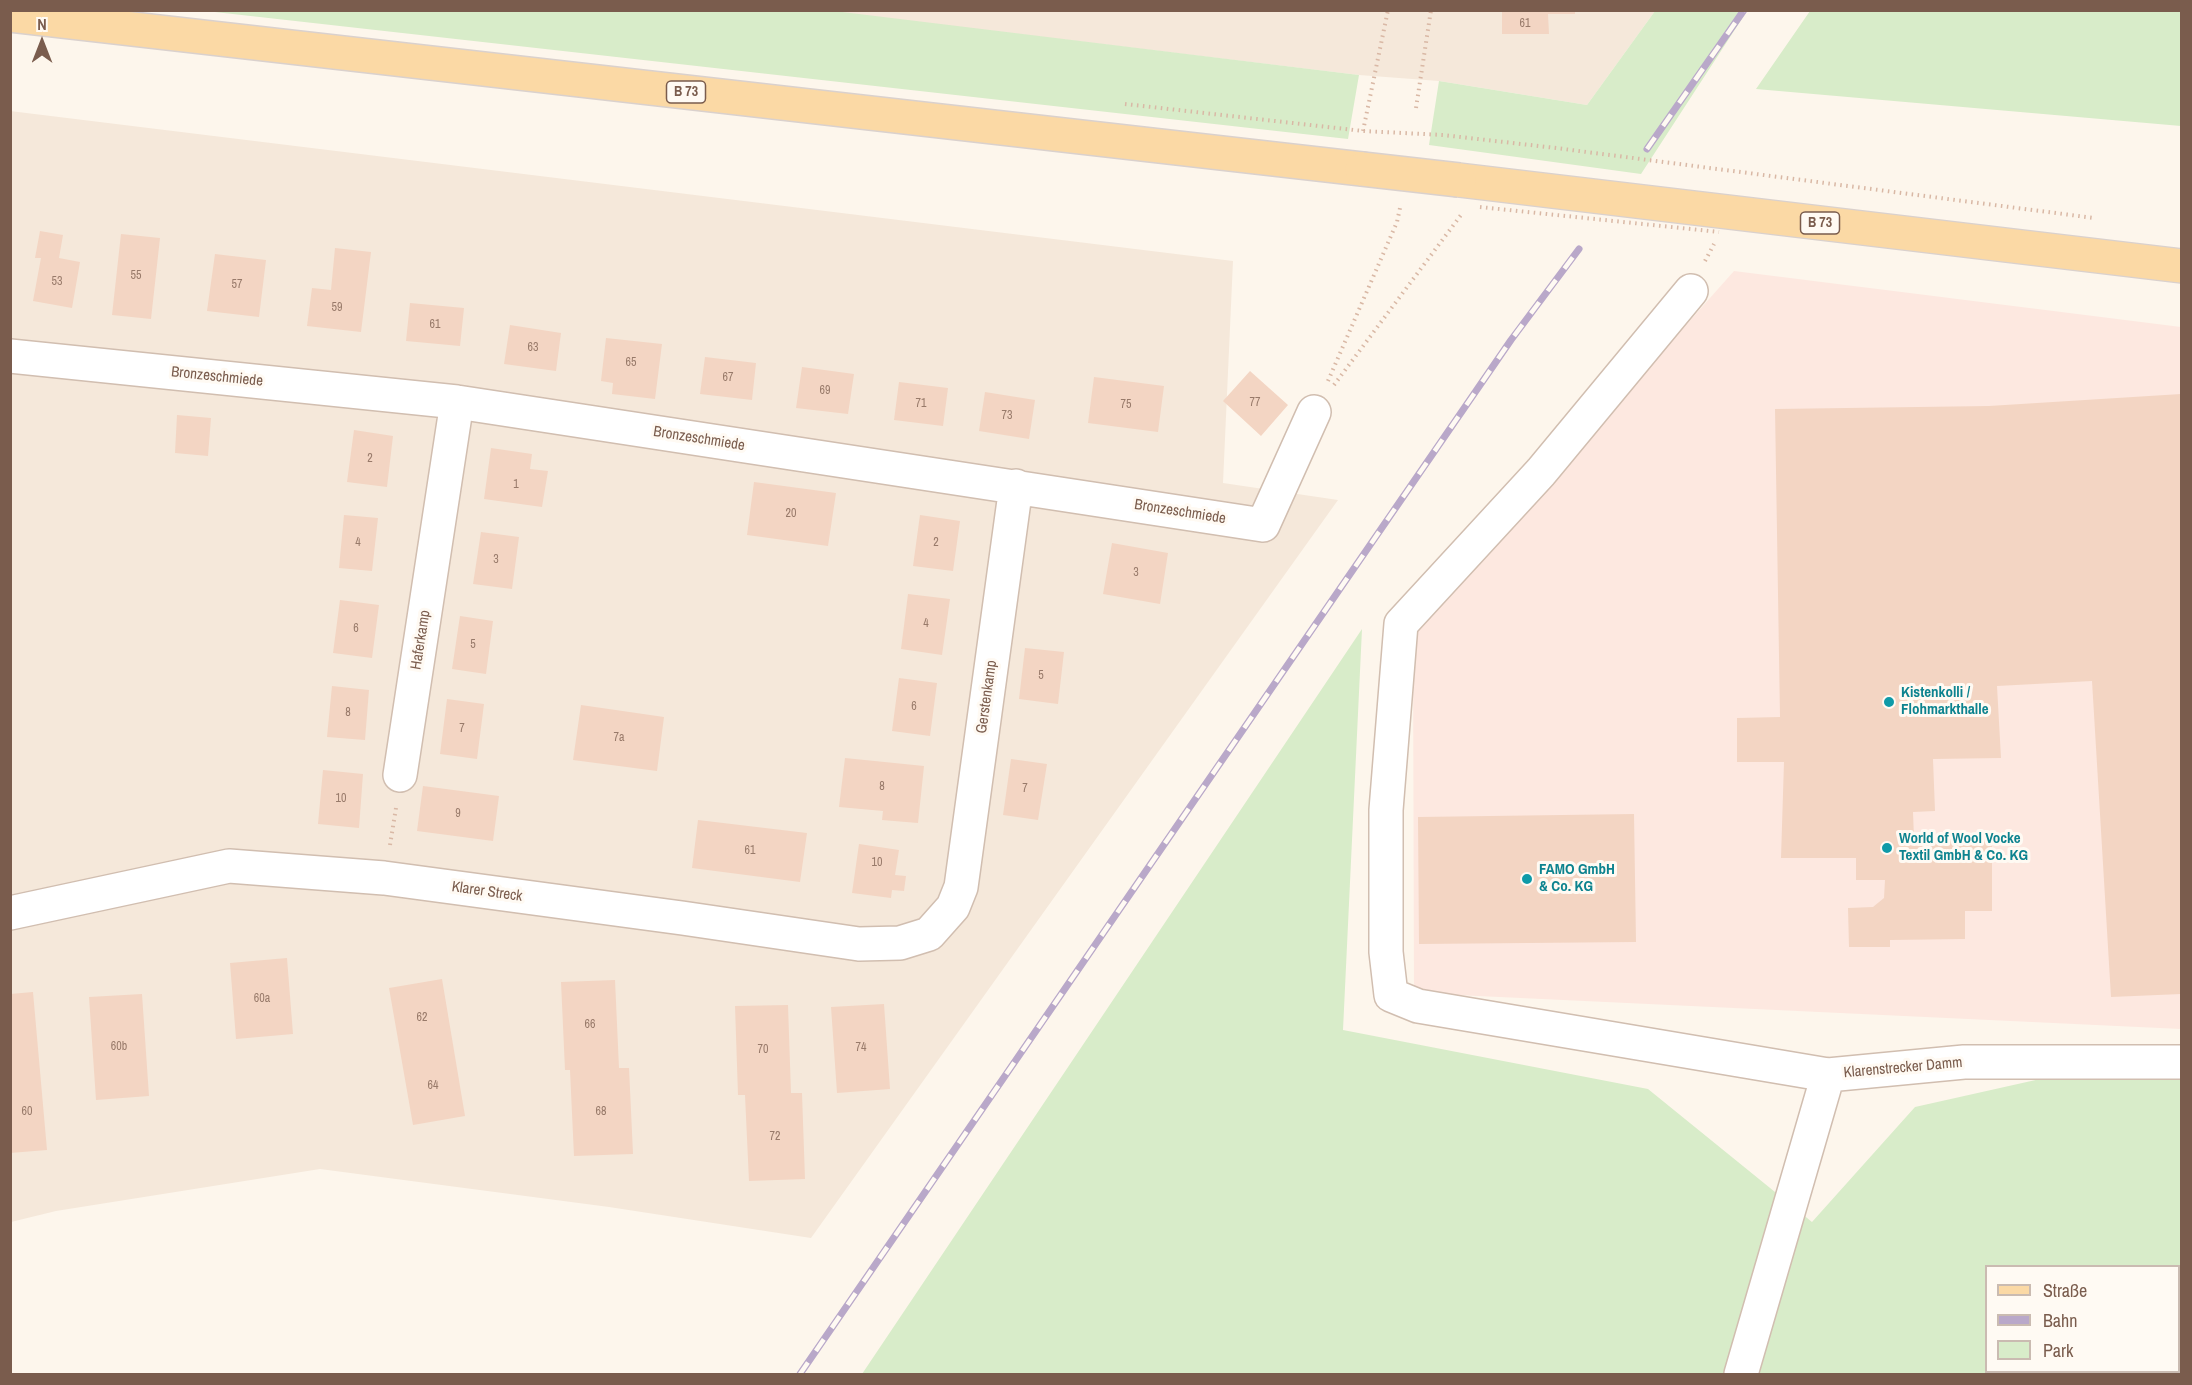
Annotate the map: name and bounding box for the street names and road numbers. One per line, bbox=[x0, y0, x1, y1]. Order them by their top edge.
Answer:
road number: B 73 bbox=[666, 81, 706, 103]
road number: B 73 bbox=[1800, 212, 1840, 234]
street label: Bronzeschmiede bbox=[170, 363, 264, 391]
street label: Bronzeschmiede bbox=[652, 423, 746, 455]
street label: Bronzeschmiede bbox=[1133, 496, 1227, 528]
street label: Haferkamp bbox=[407, 609, 435, 671]
street label: Gerstenkamp bbox=[973, 659, 1001, 735]
street label: Klarer Streck bbox=[451, 878, 523, 906]
street label: Klarenstrecker Damm bbox=[1843, 1054, 1963, 1082]

